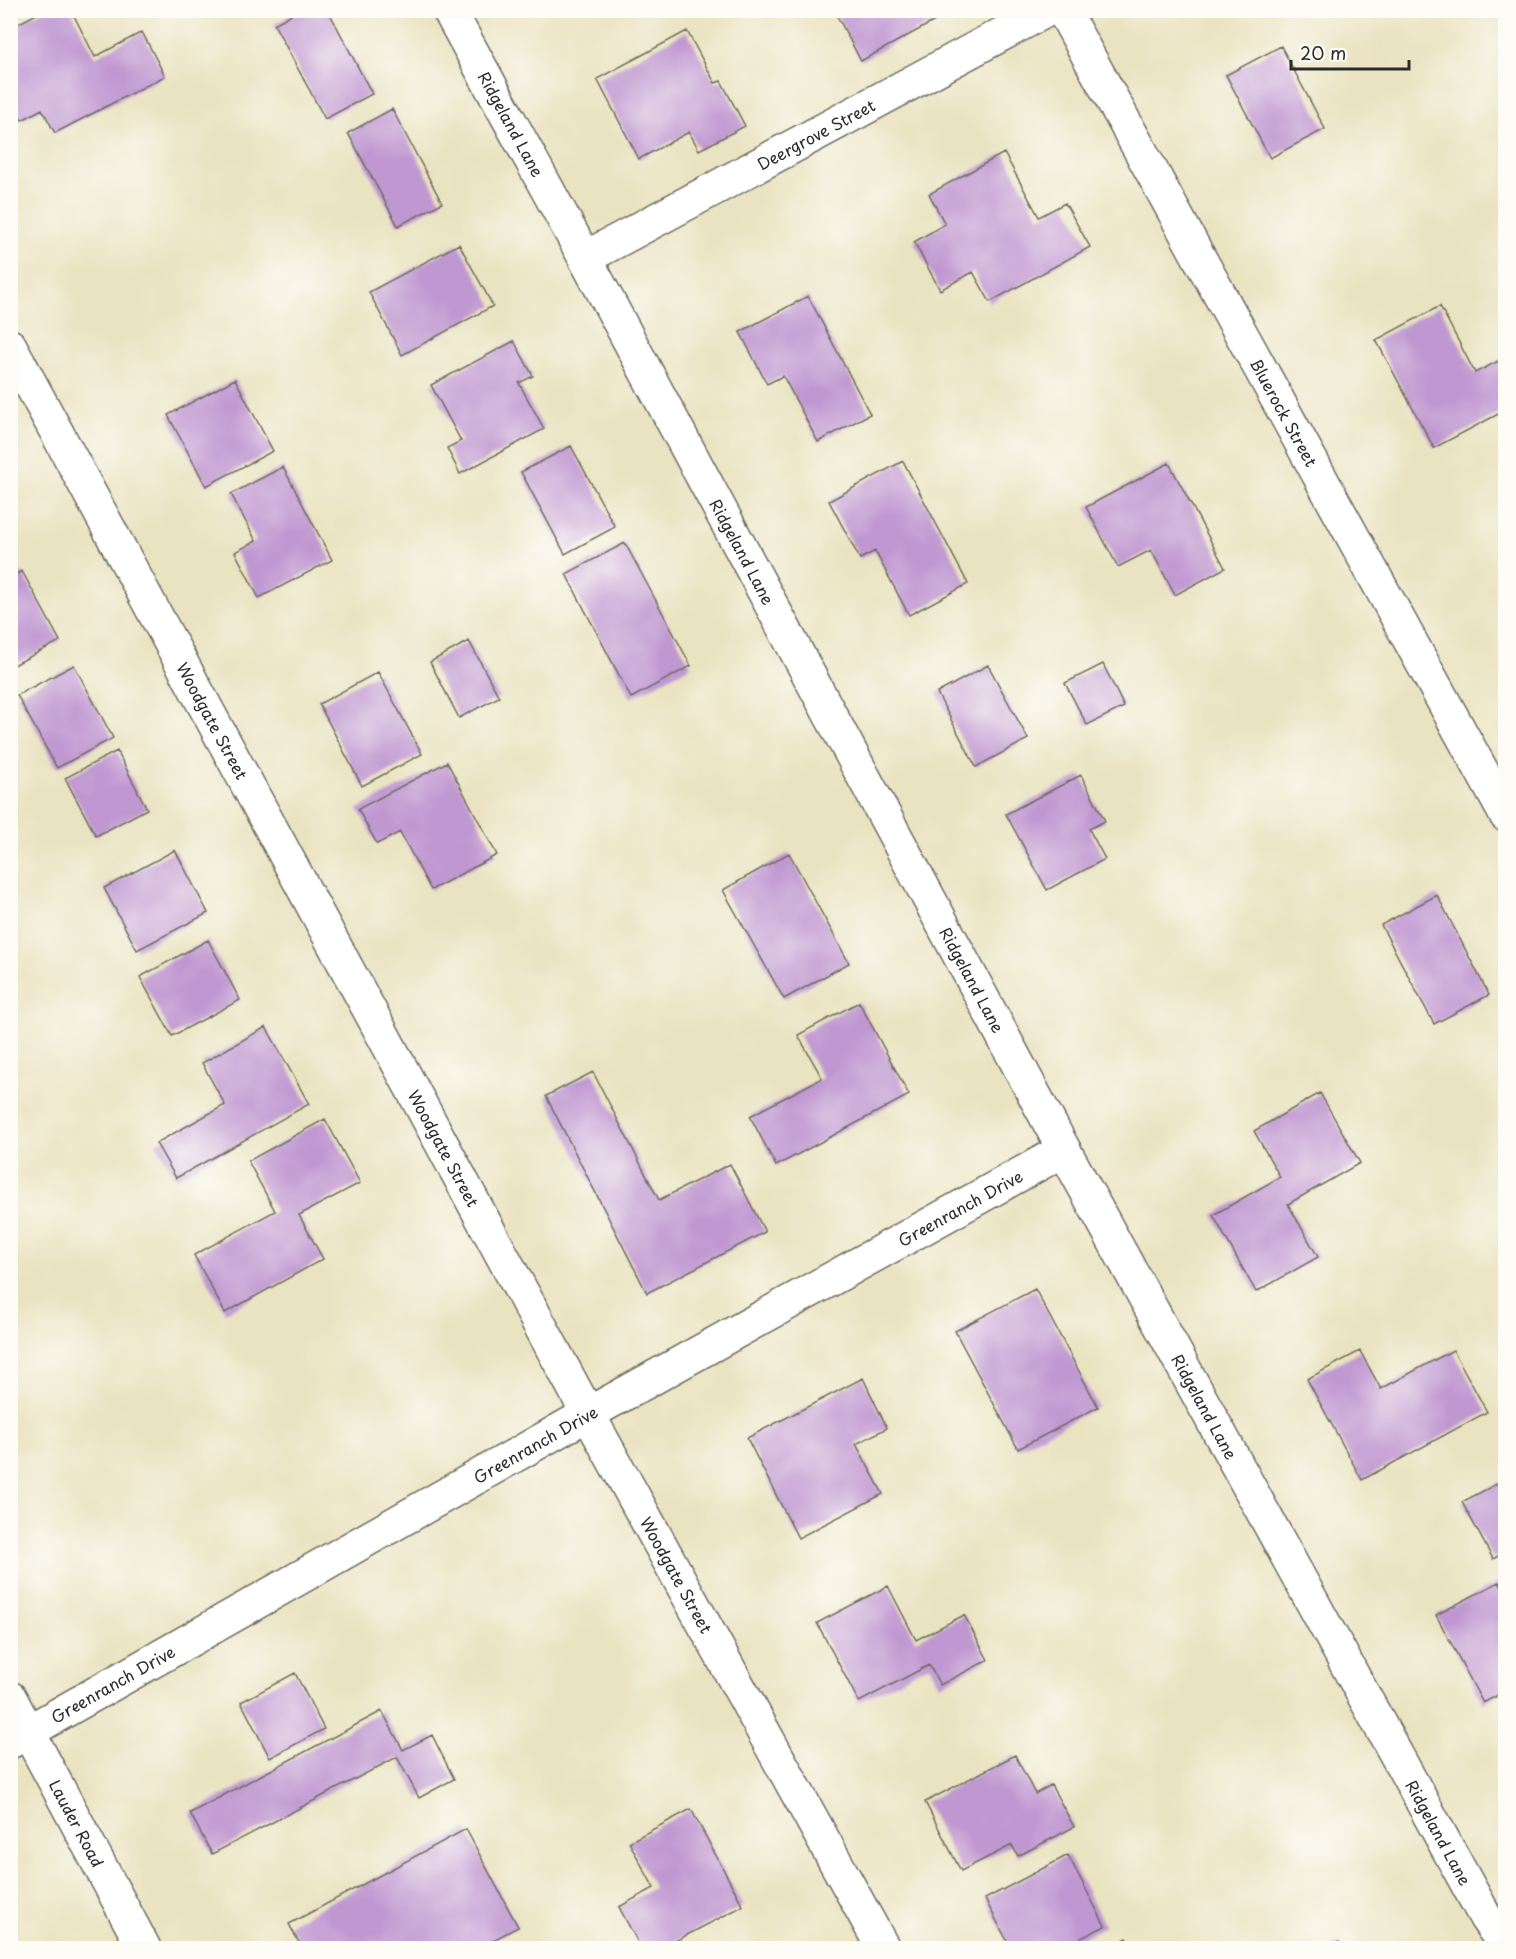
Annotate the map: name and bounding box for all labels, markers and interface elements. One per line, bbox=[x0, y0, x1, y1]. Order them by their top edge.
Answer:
scale bar bbox=[1291, 33, 1410, 71]
text: 20 m bbox=[1300, 39, 1346, 66]
street label: Ridgeland Lane bbox=[473, 67, 550, 181]
street label: Deergrove Street bbox=[753, 92, 879, 176]
street label: Bluerock Street bbox=[1245, 354, 1324, 471]
street label: Ridgeland Lane bbox=[704, 494, 781, 609]
street label: Woodgate Street bbox=[171, 658, 254, 784]
street label: Ridgeland Lane bbox=[934, 922, 1011, 1037]
street label: Woodgate Street bbox=[403, 1085, 486, 1211]
street label: Greenranch Drive bbox=[893, 1163, 1027, 1252]
street label: Ridgeland Lane bbox=[1166, 1349, 1244, 1464]
street label: Greenranch Drive bbox=[469, 1399, 602, 1489]
street label: Woodgate Street bbox=[635, 1512, 719, 1638]
street label: Greenranch Drive bbox=[46, 1639, 179, 1729]
street label: Lauder Road bbox=[44, 1775, 110, 1871]
street label: Ridgeland Lane bbox=[1400, 1775, 1478, 1889]

